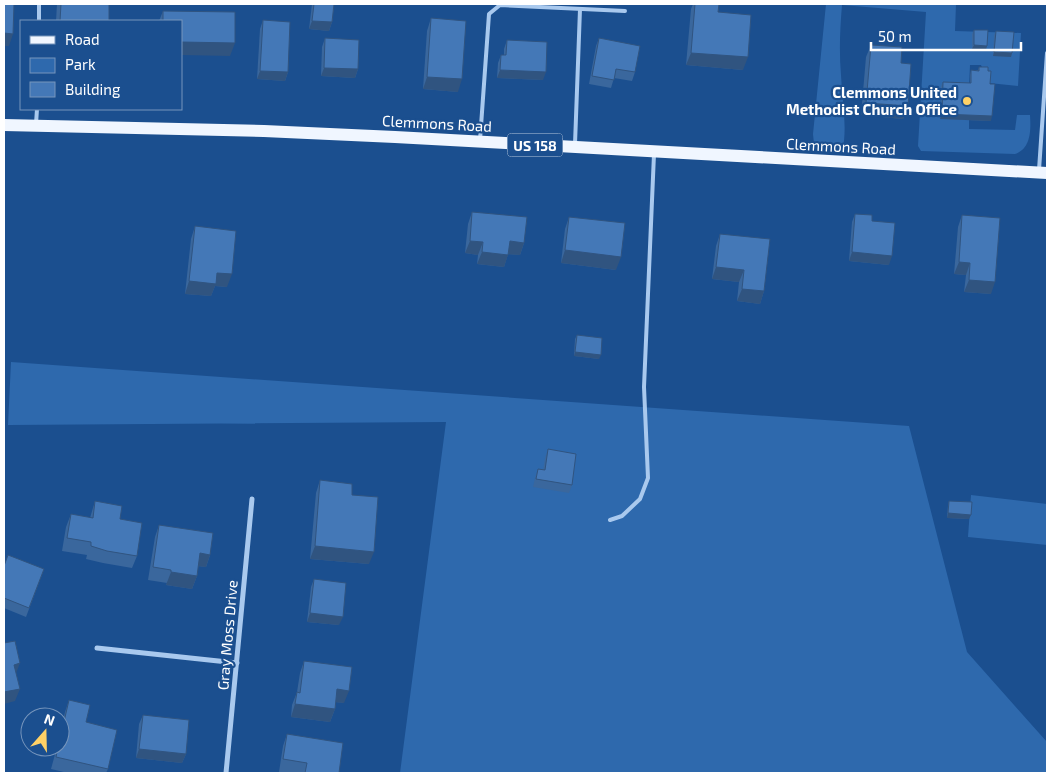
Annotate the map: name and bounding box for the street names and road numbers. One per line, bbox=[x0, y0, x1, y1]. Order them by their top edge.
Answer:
street label: Clemmons Road bbox=[382, 111, 492, 135]
road number: US 158 bbox=[508, 134, 562, 156]
street label: Clemmons Road bbox=[786, 134, 896, 158]
street label: Gray Moss Drive bbox=[213, 579, 241, 691]

